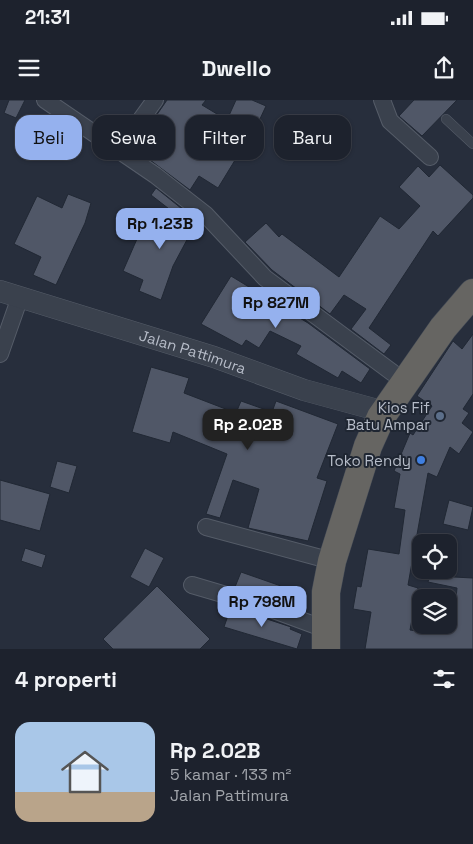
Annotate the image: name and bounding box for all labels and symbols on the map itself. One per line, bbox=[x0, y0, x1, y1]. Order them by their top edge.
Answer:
pin: Rp 1.23B bbox=[108, 208, 212, 250]
pin: Rp 827M bbox=[230, 286, 322, 329]
street label: Jalan Pattimura bbox=[137, 325, 249, 378]
place label: Kios Fif Batu Ampar bbox=[346, 398, 430, 434]
pin: Rp 2.02B bbox=[196, 408, 300, 451]
marker: Kios Fif Batu Ampar bbox=[434, 410, 446, 422]
place label: Toko Rendy bbox=[327, 451, 411, 470]
marker: Toko Rendy bbox=[415, 454, 427, 466]
pin: Rp 798M bbox=[216, 586, 308, 628]

